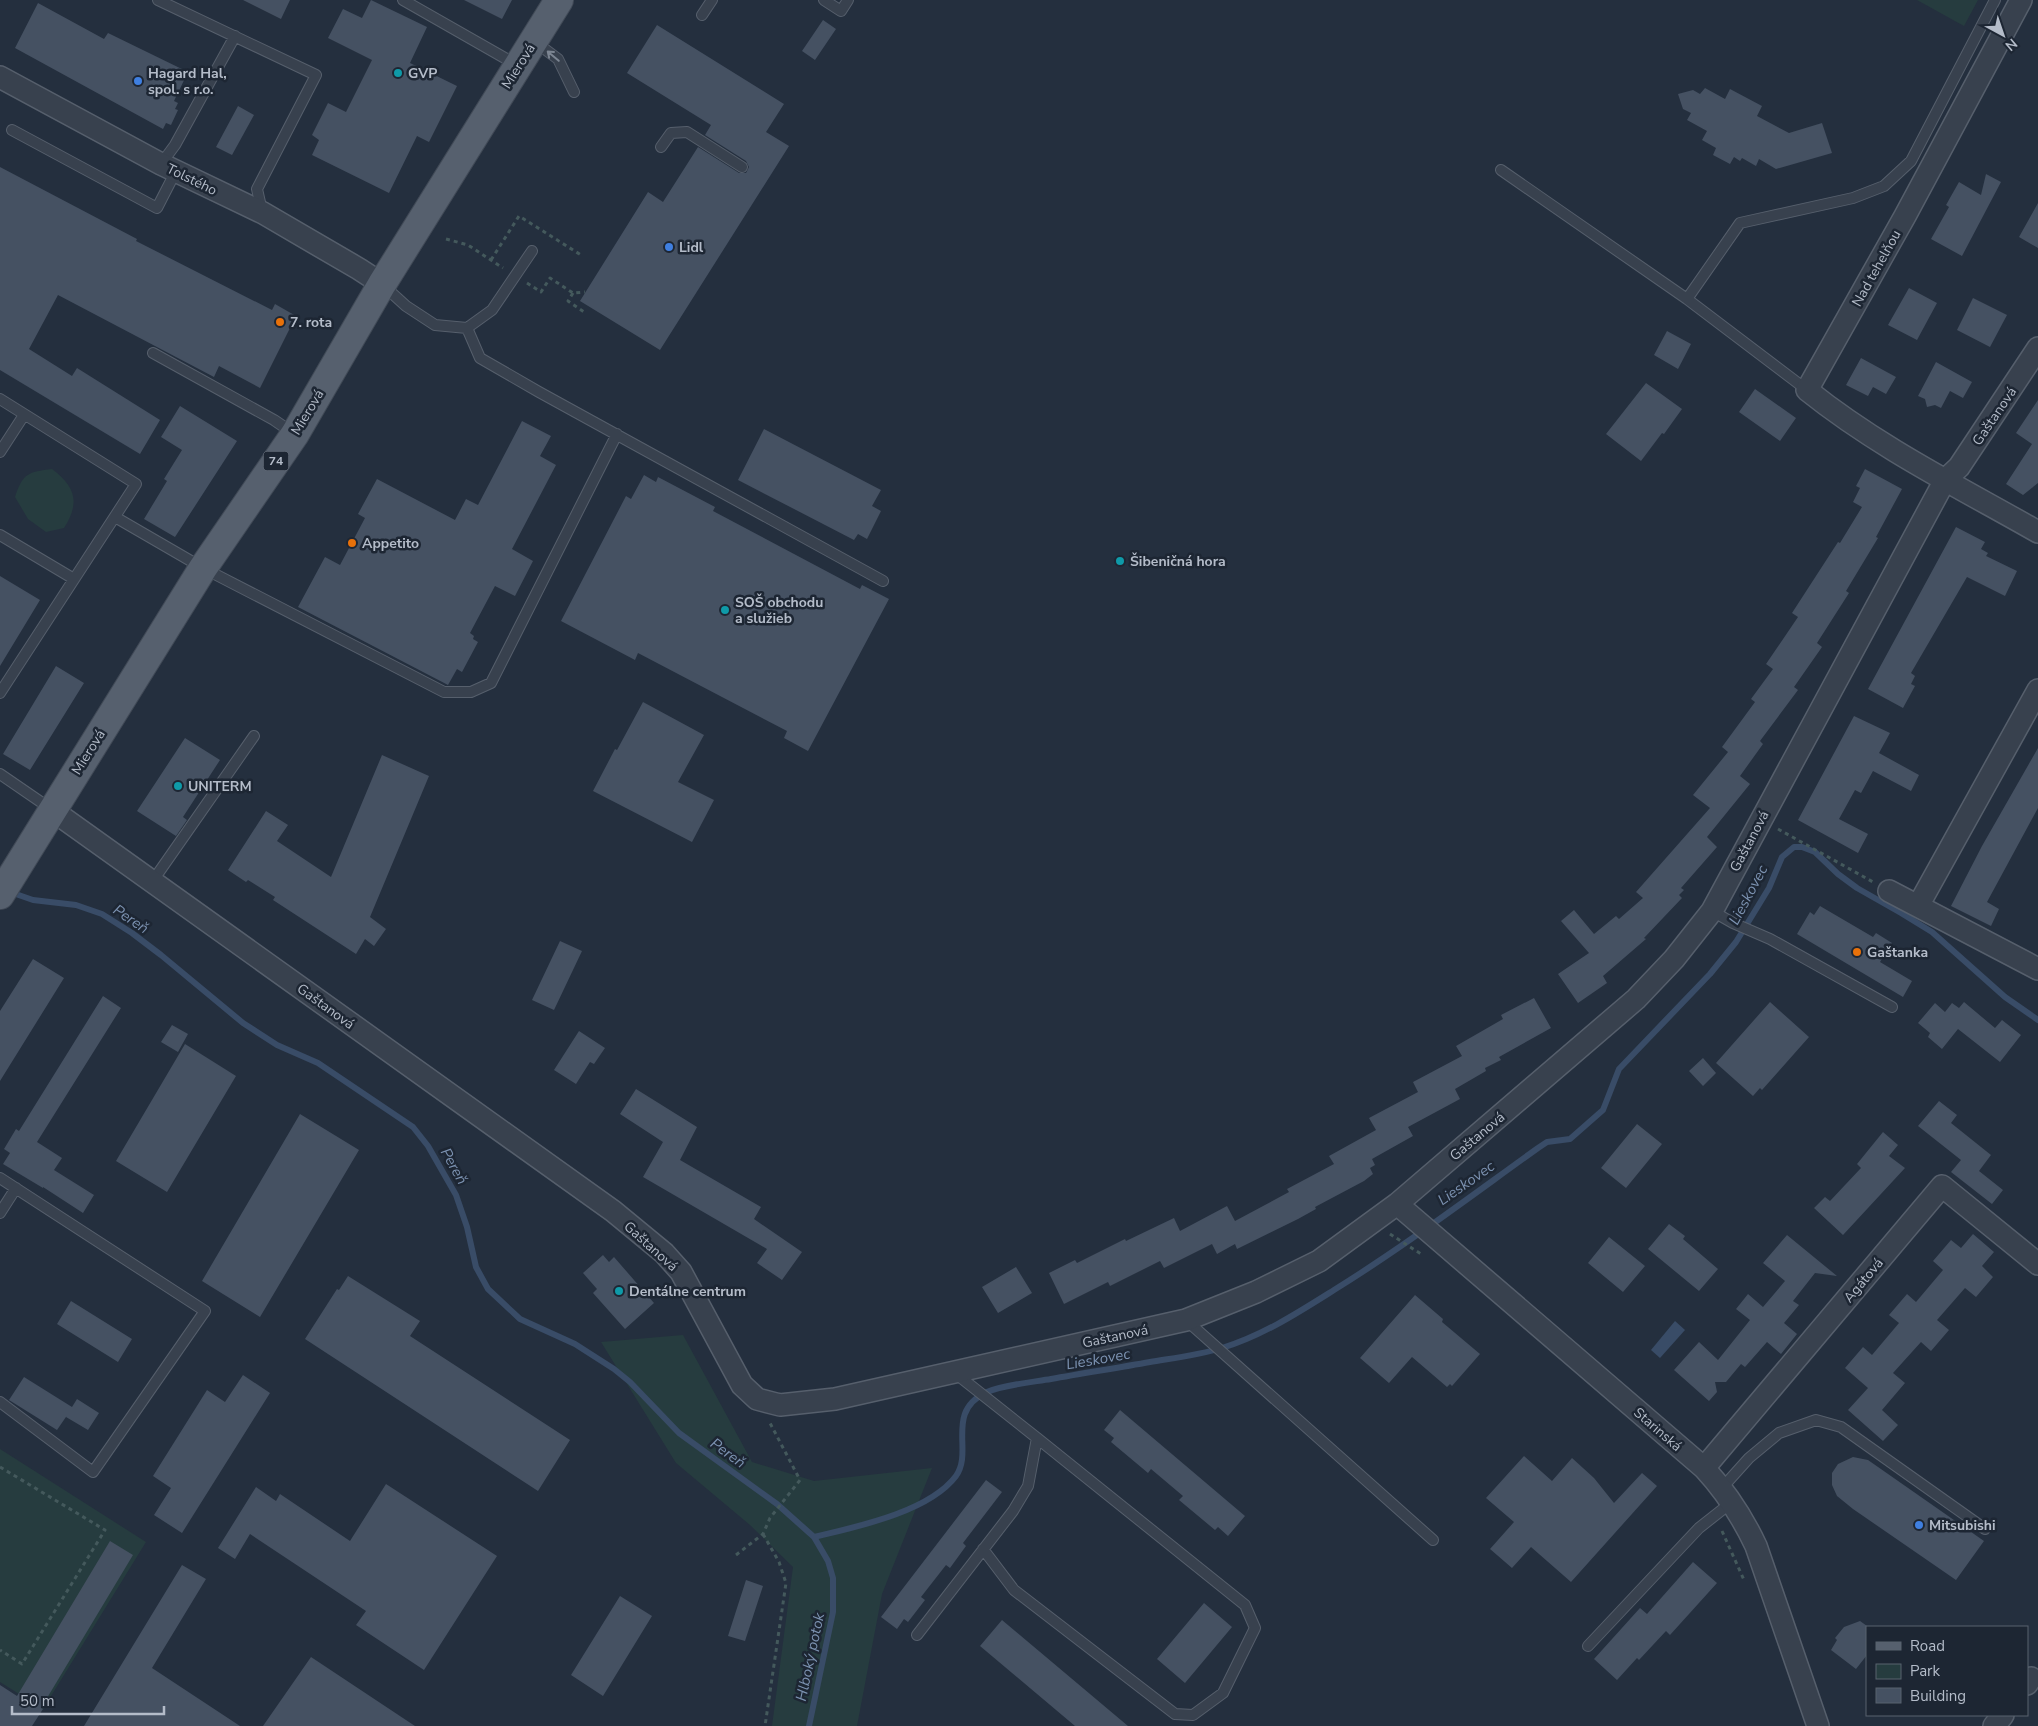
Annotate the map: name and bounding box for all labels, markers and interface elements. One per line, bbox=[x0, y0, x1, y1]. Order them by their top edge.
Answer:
north arrow bbox=[1978, 10, 2028, 60]
text: N bbox=[2001, 34, 2021, 55]
street label: Mierová bbox=[497, 40, 540, 92]
one-way arrow bbox=[546, 50, 559, 61]
place label: Hagard Hal, spol. s r.o. bbox=[148, 64, 227, 99]
place label: GVP bbox=[408, 64, 437, 83]
marker: GVP bbox=[392, 67, 404, 79]
marker: Hagard Hal, spol. s r.o. bbox=[132, 75, 144, 87]
street label: Tolstého bbox=[163, 159, 220, 200]
street label: Nad tehelňou bbox=[1848, 226, 1905, 310]
place label: Lidl bbox=[679, 238, 704, 257]
marker: Lidl bbox=[663, 241, 675, 253]
place label: 7. rota bbox=[290, 313, 332, 332]
marker: 7. rota bbox=[274, 316, 286, 328]
street label: Gaštanová bbox=[1968, 383, 2021, 449]
street label: Mierová bbox=[286, 386, 328, 438]
road number: 74 bbox=[264, 452, 288, 471]
place label: Appetito bbox=[362, 534, 419, 553]
marker: Appetito bbox=[346, 537, 358, 549]
place label: Šibeničná hora bbox=[1130, 552, 1226, 571]
marker: Šibeničná hora bbox=[1114, 555, 1126, 567]
place label: SOŠ obchodu a služieb bbox=[735, 593, 823, 628]
marker: SOŠ obchodu a služieb bbox=[719, 604, 731, 616]
street label: Mierová bbox=[67, 726, 110, 778]
place label: UNITERM bbox=[188, 777, 252, 796]
marker: UNITERM bbox=[172, 780, 184, 792]
street label: Gaštanová bbox=[1725, 807, 1773, 875]
water label: Lieskovec bbox=[1724, 862, 1772, 928]
water label: Pereň bbox=[109, 900, 153, 938]
place label: Gaštanka bbox=[1867, 943, 1928, 962]
marker: Gaštanka bbox=[1851, 946, 1863, 958]
street label: Gaštanová bbox=[293, 979, 358, 1034]
street label: Gaštanová bbox=[1446, 1108, 1509, 1165]
water label: Pereň bbox=[436, 1144, 472, 1188]
water label: Lieskovec bbox=[1434, 1156, 1498, 1210]
street label: Gaštanová bbox=[620, 1217, 682, 1276]
street label: Agátová bbox=[1839, 1254, 1888, 1307]
place label: Dentálne centrum bbox=[629, 1282, 746, 1301]
marker: Dentálne centrum bbox=[613, 1285, 625, 1297]
street label: Gaštanová bbox=[1081, 1320, 1150, 1353]
water label: Lieskovec bbox=[1064, 1344, 1132, 1374]
street label: Starinská bbox=[1629, 1403, 1686, 1456]
water label: Pereň bbox=[706, 1433, 750, 1473]
place label: Mitsubishi bbox=[1929, 1516, 1996, 1535]
marker: Mitsubishi bbox=[1913, 1519, 1925, 1531]
water label: Hlboký potok bbox=[791, 1611, 829, 1703]
legend bbox=[1866, 1626, 2028, 1716]
text: Road bbox=[1910, 1636, 1945, 1656]
text: Park bbox=[1910, 1661, 1940, 1681]
scale bar bbox=[12, 1684, 165, 1716]
text: Building bbox=[1910, 1686, 1966, 1706]
text: 50 m bbox=[20, 1691, 55, 1711]

